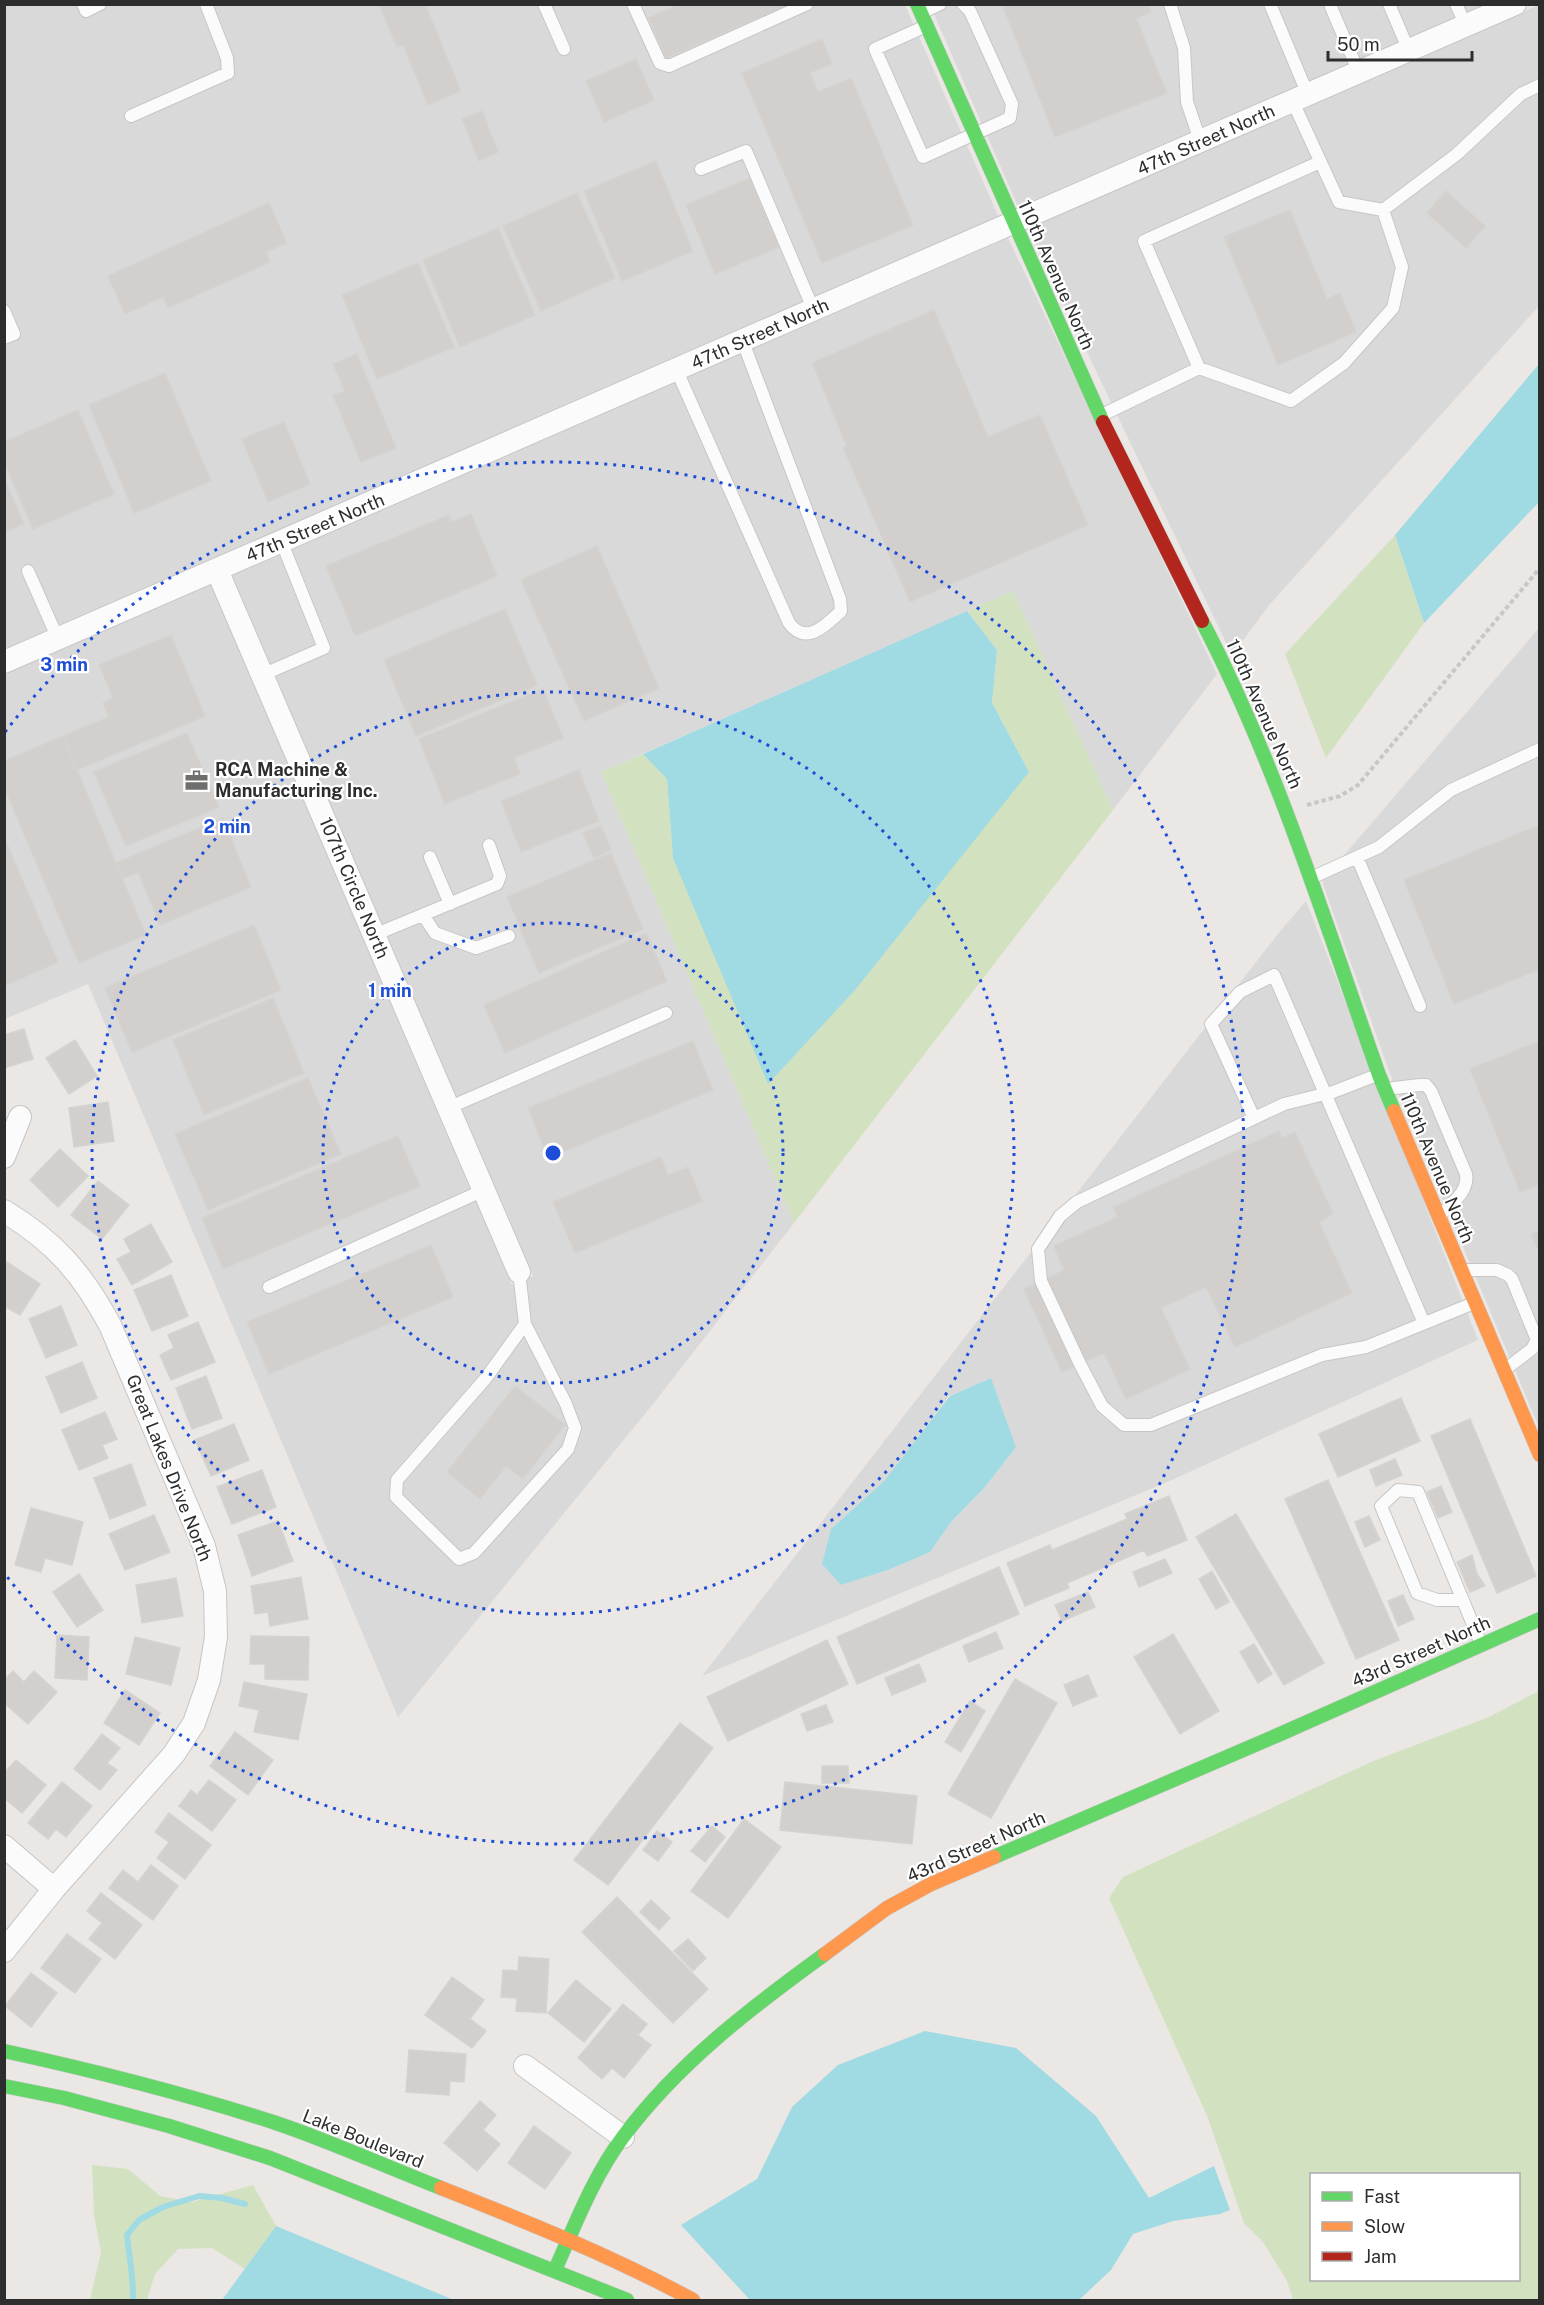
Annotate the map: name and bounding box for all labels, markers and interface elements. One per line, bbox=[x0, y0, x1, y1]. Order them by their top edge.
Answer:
scale bar bbox=[1328, 24, 1472, 62]
text: 50 m bbox=[1337, 34, 1380, 55]
street label: 47th Street North bbox=[1134, 100, 1278, 179]
street label: 110th Avenue North bbox=[1014, 197, 1099, 353]
street label: 47th Street North bbox=[688, 294, 832, 373]
street label: 47th Street North bbox=[242, 489, 387, 566]
street label: 110th Avenue North bbox=[1222, 636, 1307, 792]
text: 3 min bbox=[40, 654, 88, 675]
place label: RCA Machine & Manufacturing Inc. bbox=[215, 759, 378, 801]
office icon: RCA Machine & Manufacturing Inc. bbox=[184, 767, 210, 793]
street label: 107th Circle North bbox=[315, 814, 394, 962]
text: 2 min bbox=[203, 816, 251, 837]
text: 1 min bbox=[368, 980, 412, 1001]
street label: 110th Avenue North bbox=[1396, 1089, 1479, 1246]
centre of rings bbox=[543, 1143, 563, 1163]
street label: Great Lakes Drive North bbox=[122, 1371, 217, 1564]
street label: 43rd Street North bbox=[1348, 1612, 1493, 1692]
street label: 43rd Street North bbox=[903, 1807, 1048, 1887]
street label: Lake Boulevard bbox=[300, 2105, 427, 2172]
legend bbox=[1310, 2173, 1520, 2281]
text: Fast bbox=[1364, 2186, 1400, 2207]
text: Slow bbox=[1364, 2216, 1405, 2237]
text: Jam bbox=[1364, 2246, 1397, 2267]

